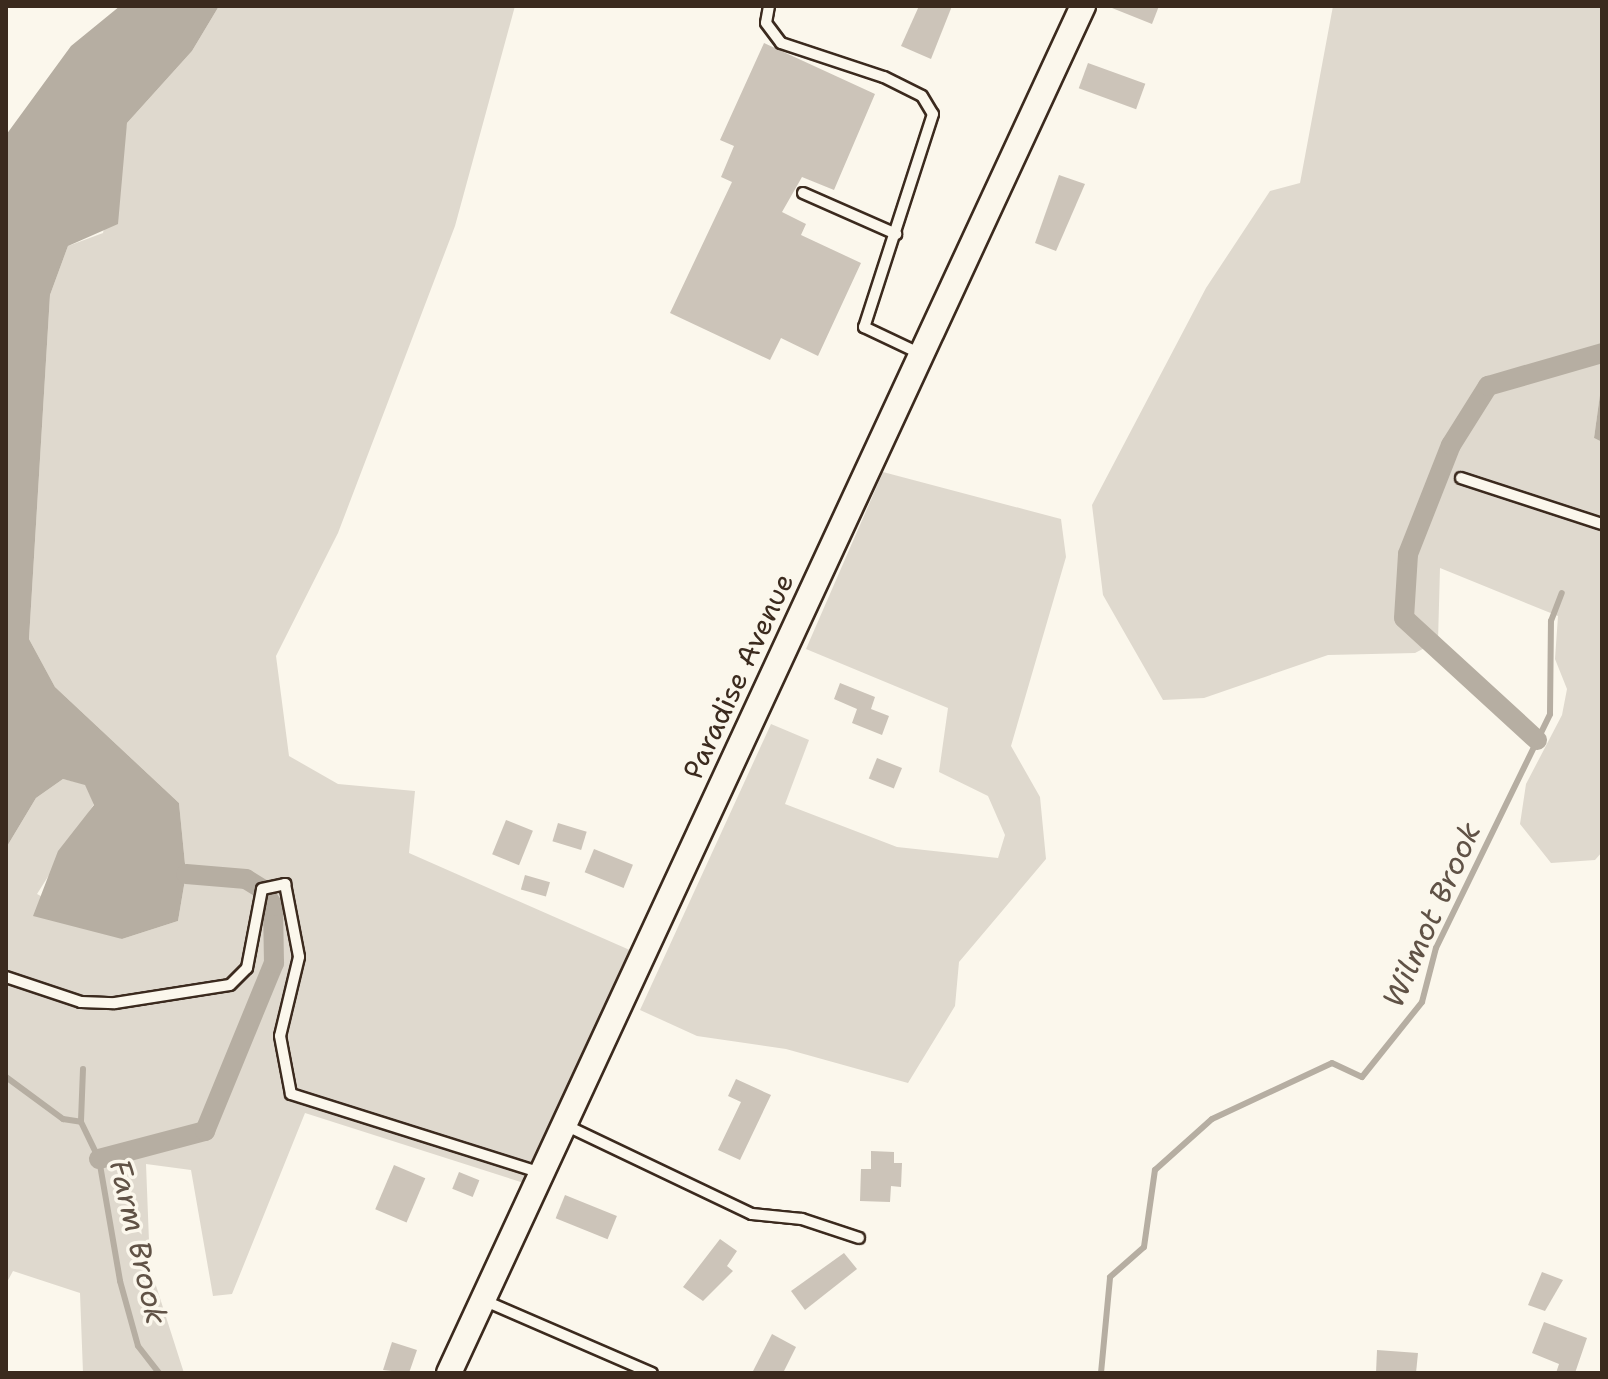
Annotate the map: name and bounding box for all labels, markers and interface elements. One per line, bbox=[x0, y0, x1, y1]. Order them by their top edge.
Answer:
street label: Paradise Avenue bbox=[676, 568, 800, 784]
water label: Wilmot Brook bbox=[1375, 817, 1489, 1013]
water label: Farm Brook bbox=[102, 1156, 174, 1328]

